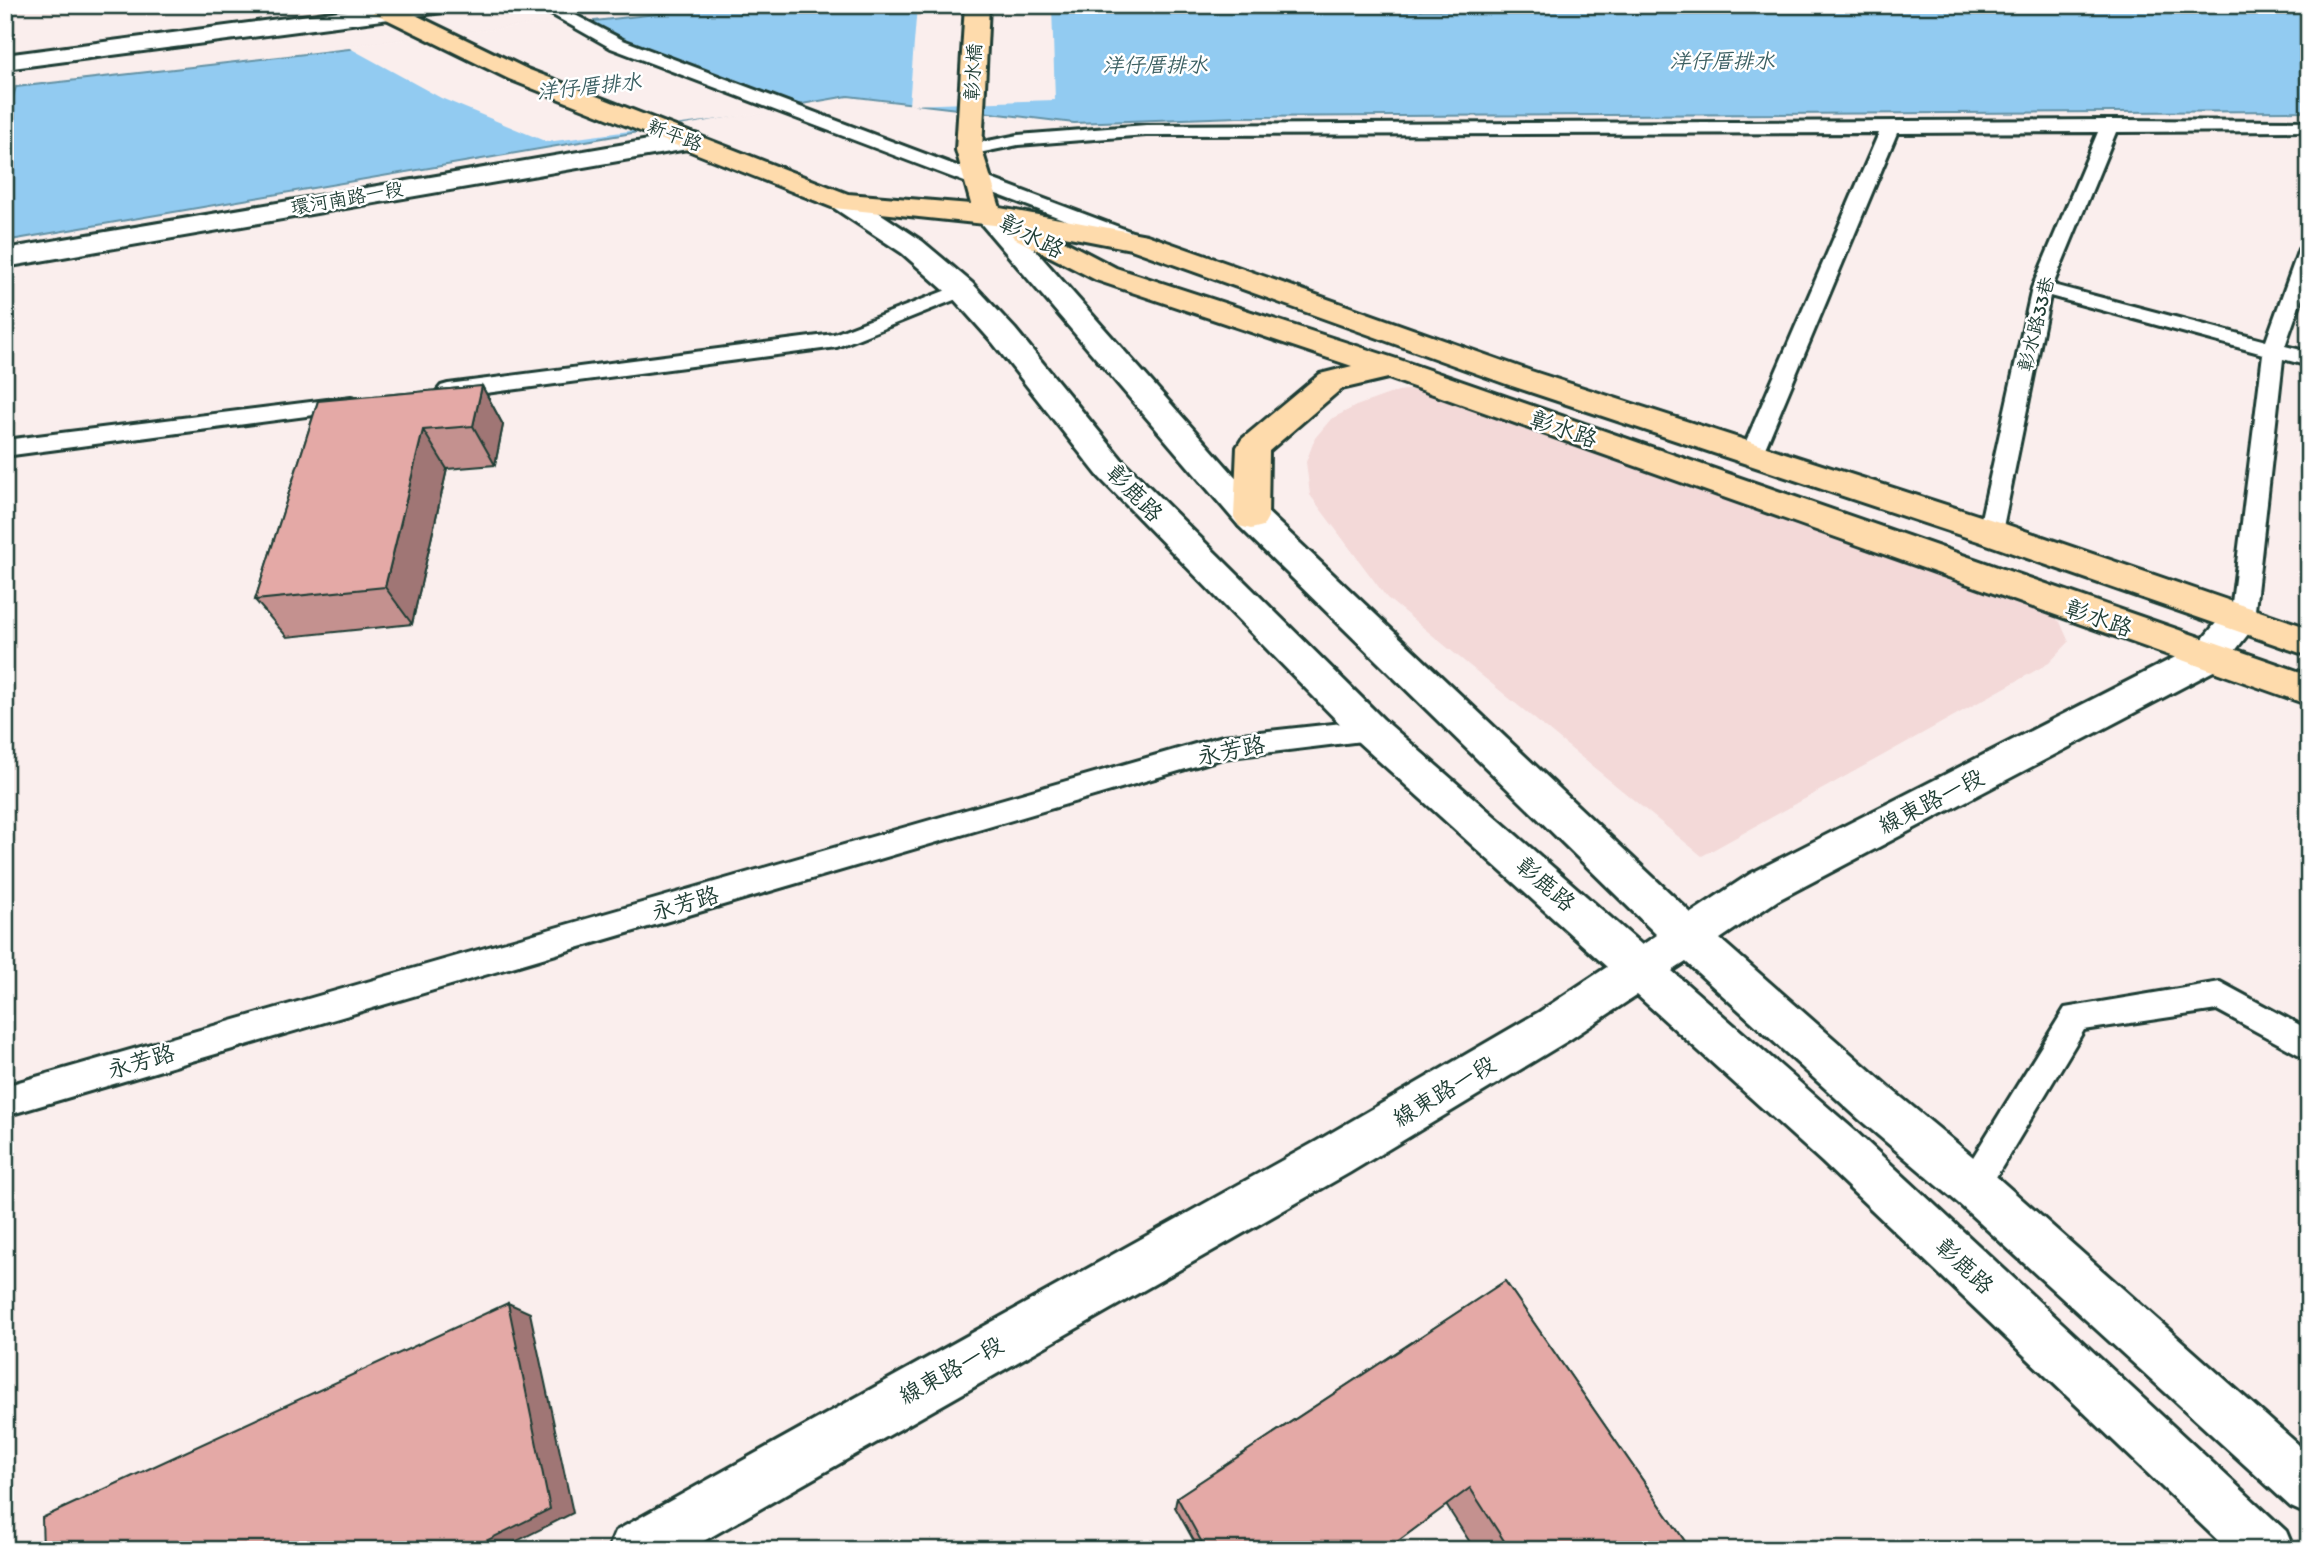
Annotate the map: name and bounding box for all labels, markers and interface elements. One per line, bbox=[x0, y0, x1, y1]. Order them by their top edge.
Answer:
street label: 彰水橋 bbox=[960, 43, 986, 101]
water label: 洋仔厝排水 bbox=[1670, 48, 1775, 73]
water label: 洋仔厝排水 bbox=[1103, 52, 1208, 77]
water label: 洋仔厝排水 bbox=[535, 68, 644, 104]
street label: 新平路 bbox=[644, 114, 706, 156]
street label: 環河南路一段 bbox=[289, 177, 405, 219]
street label: 彰水路 bbox=[995, 208, 1069, 264]
street label: 彰水路33巷 bbox=[2013, 274, 2059, 374]
street label: 彰水路 bbox=[1527, 405, 1601, 453]
street label: 彰鹿路 bbox=[1101, 458, 1169, 528]
street label: 彰水路 bbox=[2062, 594, 2136, 642]
street label: 永芳路 bbox=[1194, 730, 1268, 770]
street label: 線東路一段 bbox=[1873, 762, 1989, 840]
street label: 彰鹿路 bbox=[1511, 851, 1581, 917]
street label: 永芳路 bbox=[648, 880, 722, 926]
street label: 永芳路 bbox=[104, 1038, 178, 1084]
street label: 線東路一段 bbox=[1388, 1049, 1500, 1133]
street label: 彰鹿路 bbox=[1930, 1232, 2000, 1300]
street label: 線東路一段 bbox=[894, 1330, 1008, 1410]

